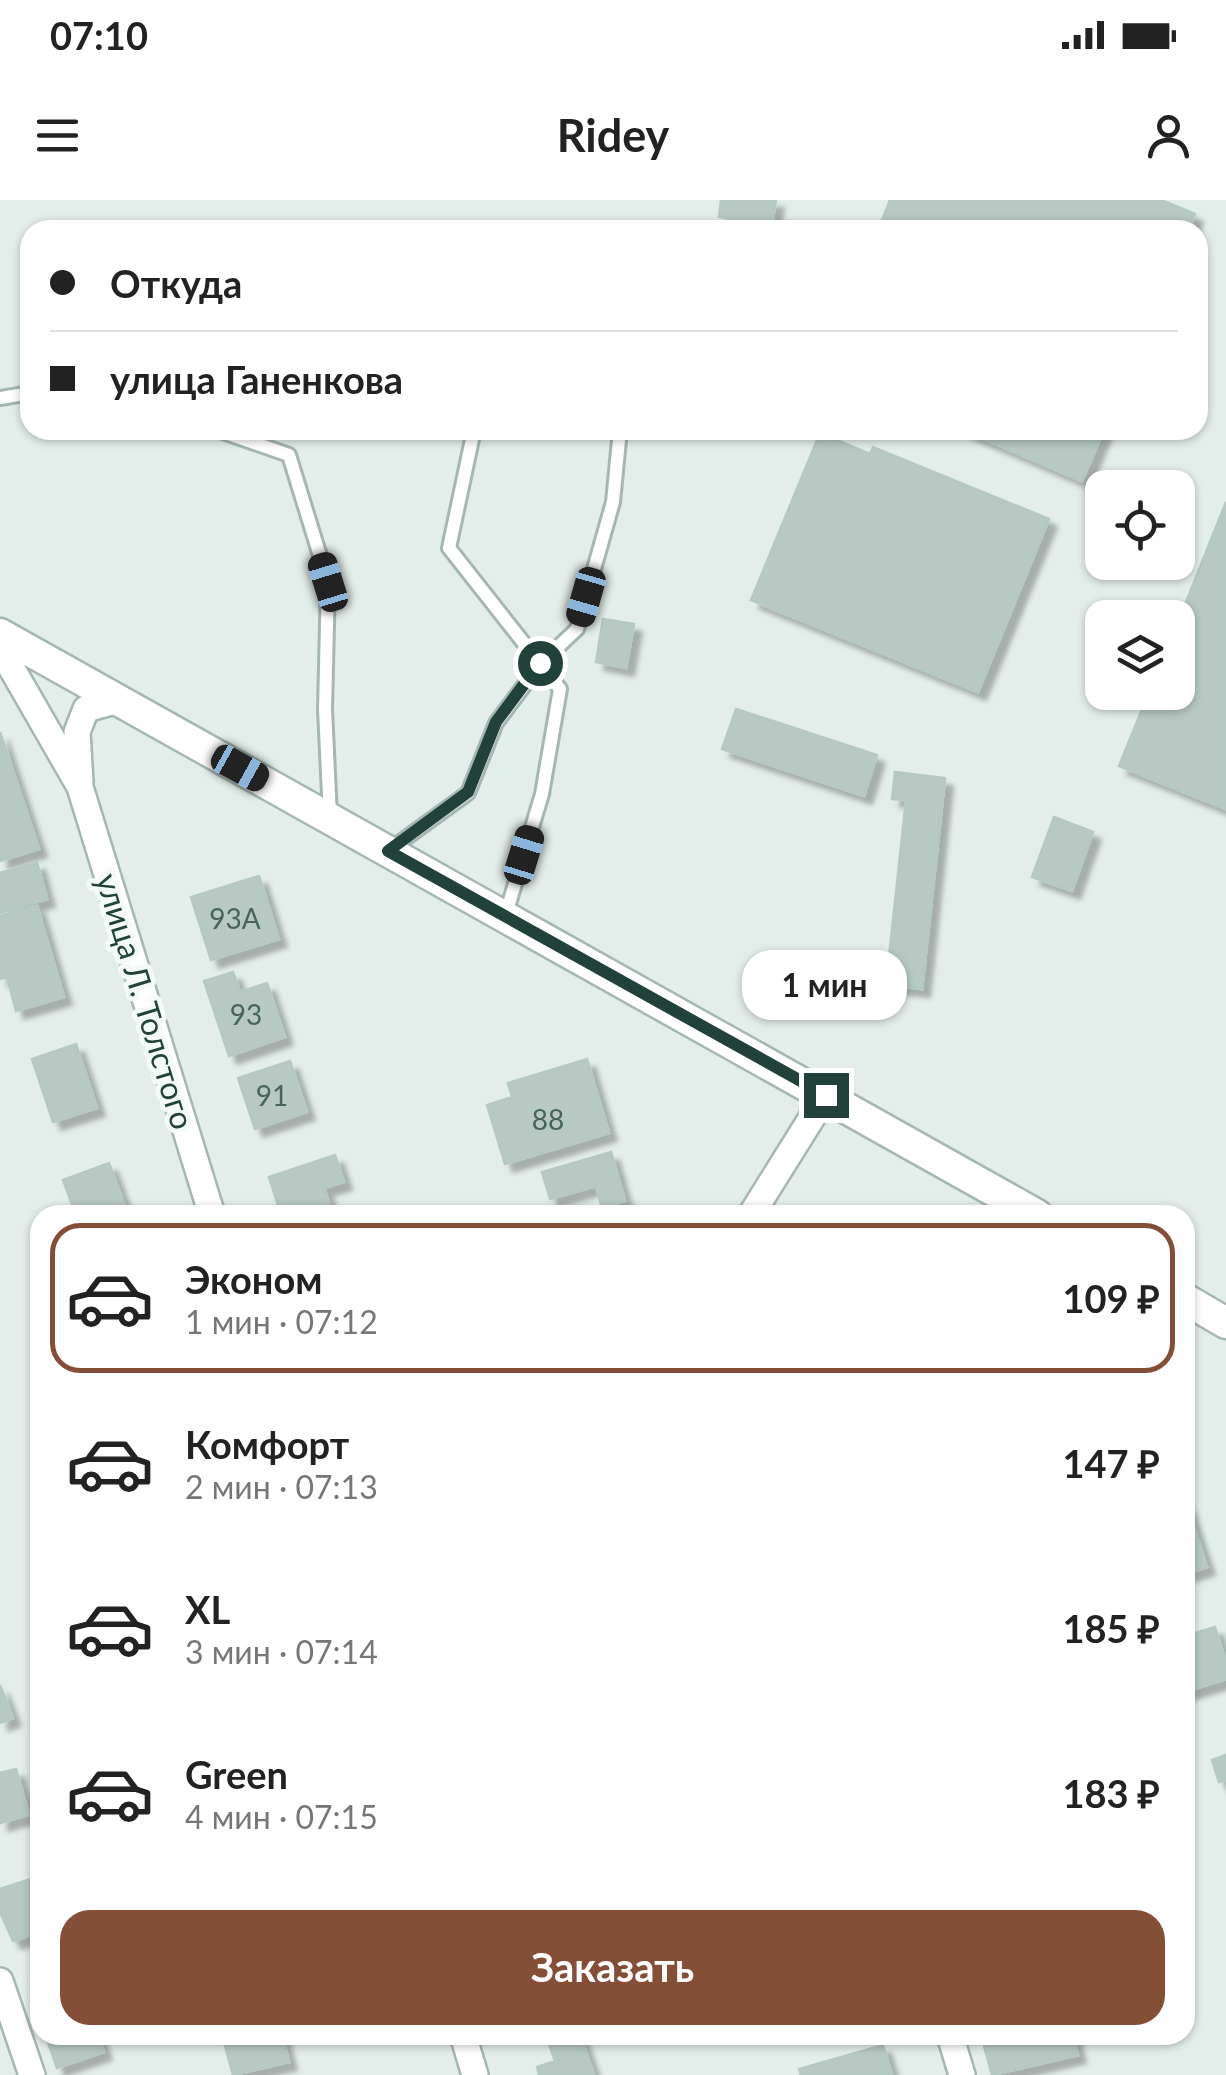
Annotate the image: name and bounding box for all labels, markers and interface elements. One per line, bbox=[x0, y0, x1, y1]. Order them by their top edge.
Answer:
text: 07:10 bbox=[50, 12, 148, 58]
icon: menu bbox=[30, 108, 85, 163]
text: Ridey bbox=[557, 108, 669, 162]
icon: person bbox=[1141, 108, 1196, 163]
text: Откуда bbox=[110, 260, 242, 306]
text: улица Ганенкова bbox=[110, 356, 403, 402]
map controls bbox=[1085, 470, 1195, 710]
button: locate bbox=[1085, 470, 1195, 580]
car bbox=[305, 549, 351, 615]
car bbox=[563, 564, 609, 630]
button: layers bbox=[1085, 600, 1195, 710]
route start bbox=[518, 641, 563, 686]
car bbox=[206, 740, 274, 796]
car bbox=[501, 822, 547, 888]
street label: улица Л. Толстого bbox=[89, 868, 203, 1134]
house number: 93А bbox=[209, 901, 261, 935]
callout: 1 мин bbox=[744, 950, 908, 1020]
text: 1 мин bbox=[781, 965, 868, 1004]
house number: 93 bbox=[230, 997, 262, 1031]
route end bbox=[804, 1073, 849, 1118]
house number: 91 bbox=[256, 1078, 288, 1112]
house number: 88 bbox=[532, 1102, 564, 1136]
icon: car bbox=[65, 1253, 155, 1343]
text: Эконом bbox=[185, 1256, 323, 1302]
text: 109 ₽ bbox=[1063, 1275, 1160, 1321]
text: 1 мин · 07:12 bbox=[185, 1302, 378, 1341]
icon: car bbox=[65, 1418, 155, 1508]
text: Комфорт bbox=[185, 1421, 349, 1467]
text: 147 ₽ bbox=[1063, 1440, 1160, 1486]
text: 2 мин · 07:13 bbox=[185, 1467, 378, 1506]
icon: car bbox=[65, 1583, 155, 1673]
text: XL bbox=[185, 1586, 230, 1632]
text: 185 ₽ bbox=[1063, 1605, 1160, 1651]
text: 3 мин · 07:14 bbox=[185, 1632, 378, 1671]
icon: car bbox=[65, 1748, 155, 1838]
text: Green bbox=[185, 1751, 288, 1797]
text: 183 ₽ bbox=[1063, 1770, 1160, 1816]
text: 4 мин · 07:15 bbox=[185, 1797, 378, 1836]
button: Заказать bbox=[60, 1910, 1165, 2025]

